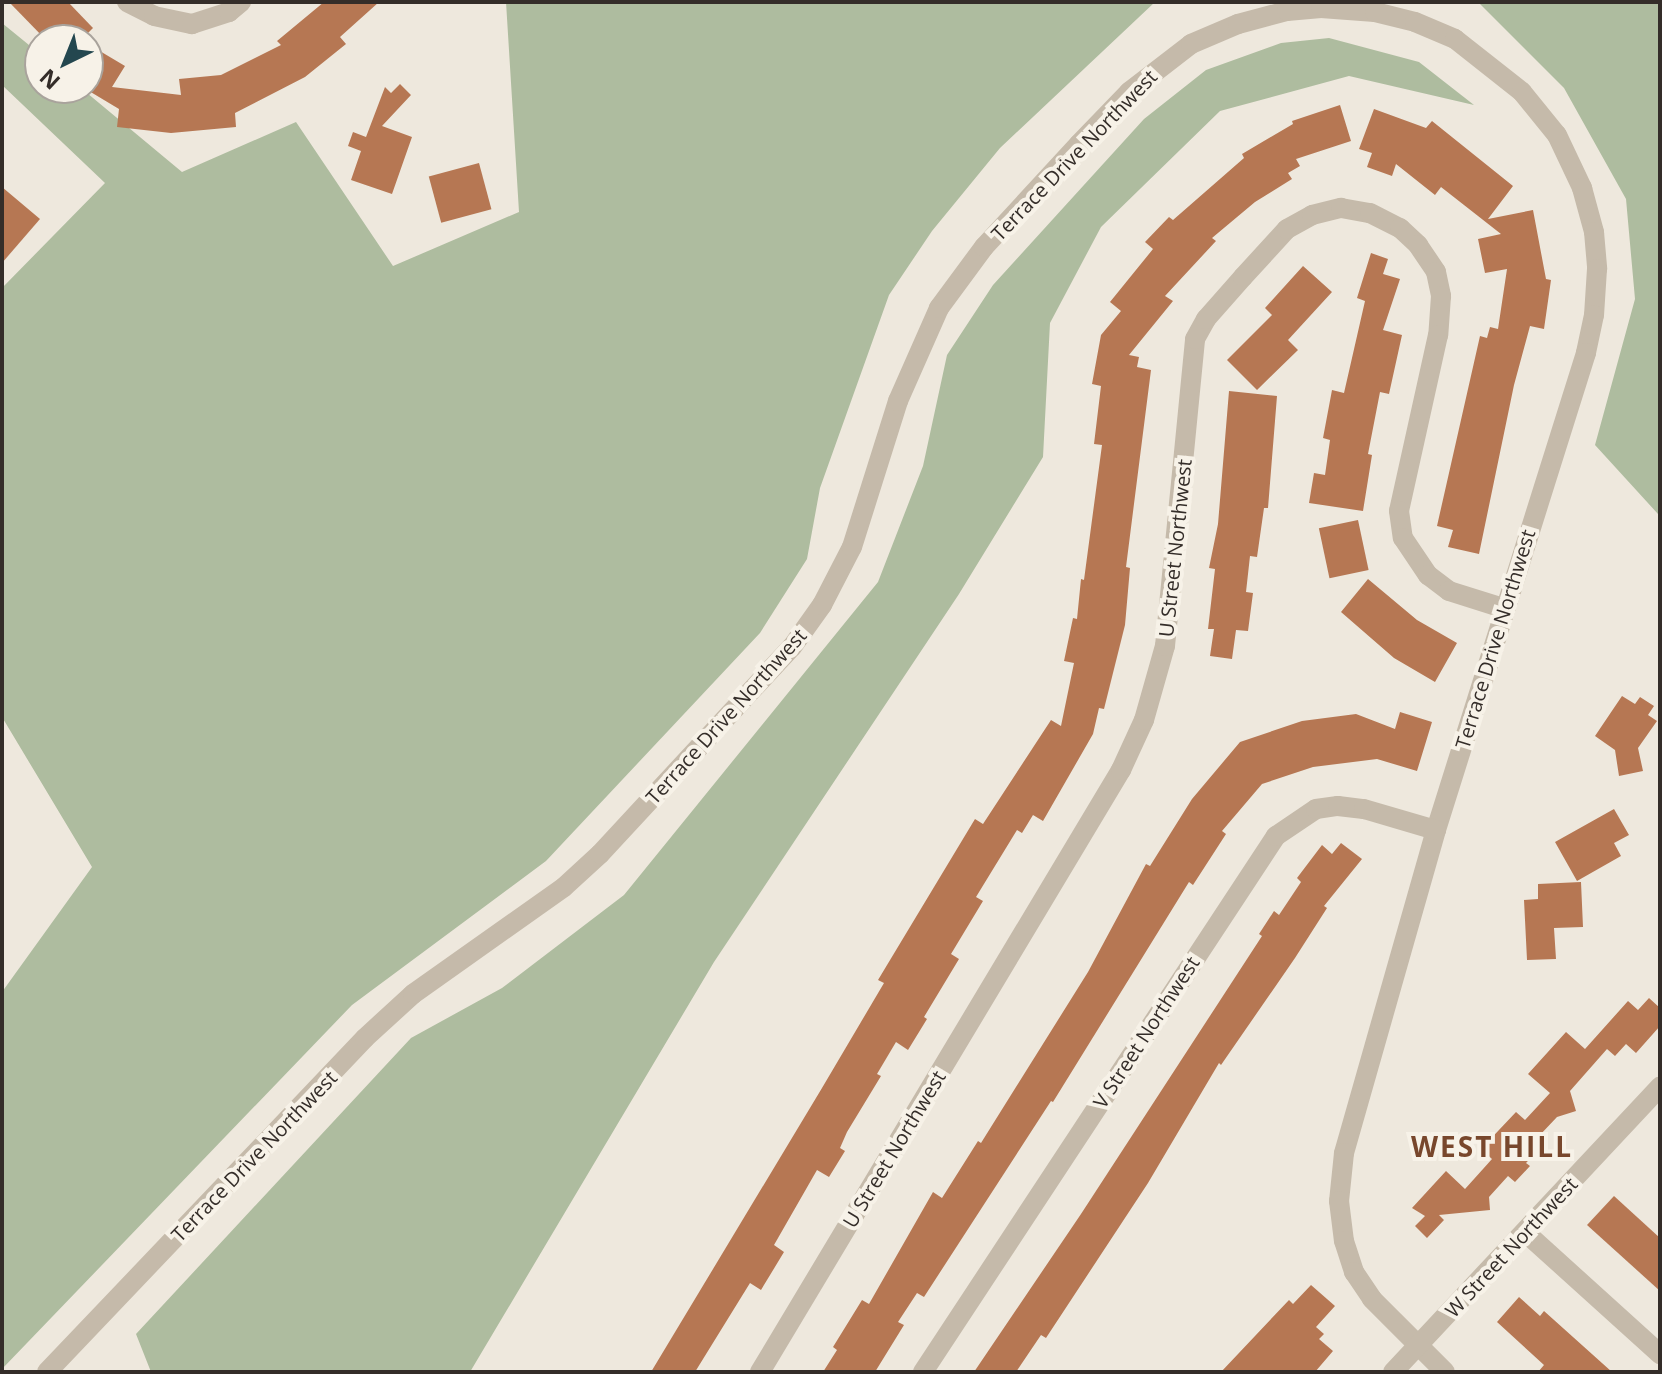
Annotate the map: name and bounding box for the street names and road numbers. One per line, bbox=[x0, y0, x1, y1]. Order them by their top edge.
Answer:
street label: Terrace Drive Northwest bbox=[986, 65, 1162, 245]
street label: U Street Northwest bbox=[1154, 458, 1196, 638]
street label: Terrace Drive Northwest bbox=[1450, 527, 1540, 751]
street label: Terrace Drive Northwest bbox=[641, 623, 811, 809]
street label: V Street Northwest bbox=[1088, 952, 1204, 1112]
street label: Terrace Drive Northwest bbox=[166, 1066, 342, 1246]
street label: U Street Northwest bbox=[838, 1066, 950, 1232]
street label: W Street Northwest bbox=[1440, 1172, 1582, 1322]

